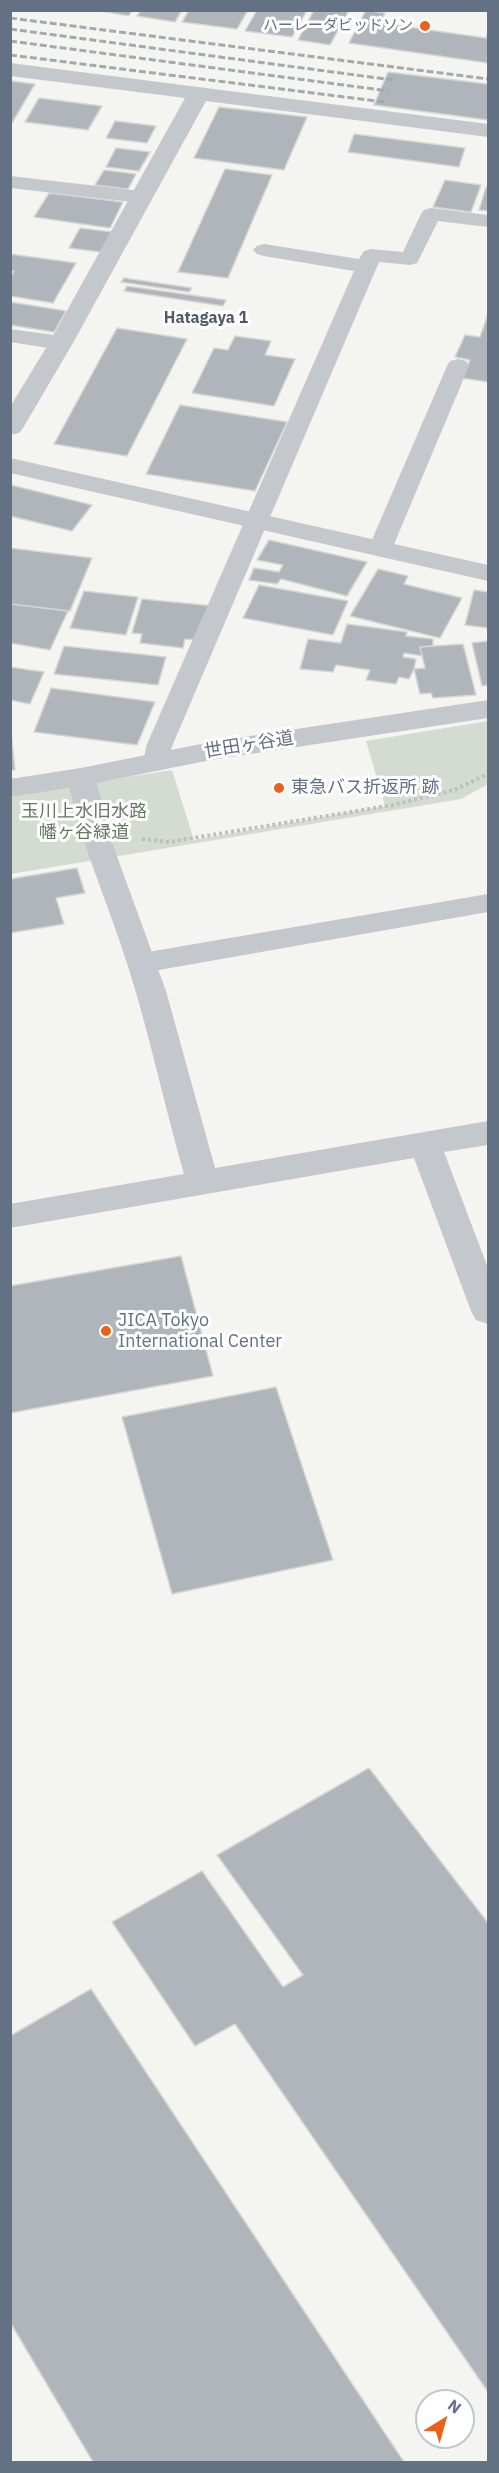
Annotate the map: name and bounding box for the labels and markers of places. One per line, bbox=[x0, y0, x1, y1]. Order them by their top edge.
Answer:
place label: ハーレーダビッドソン bbox=[263, 17, 413, 35]
marker: ハーレーダビッドソン bbox=[418, 19, 432, 33]
place label: 東急バス折返所 跡 bbox=[291, 777, 439, 799]
marker: 東急バス折返所 跡 bbox=[272, 781, 286, 795]
place label: JICA Tokyo International Center bbox=[118, 1310, 282, 1352]
marker: JICA Tokyo International Center bbox=[99, 1324, 113, 1338]

